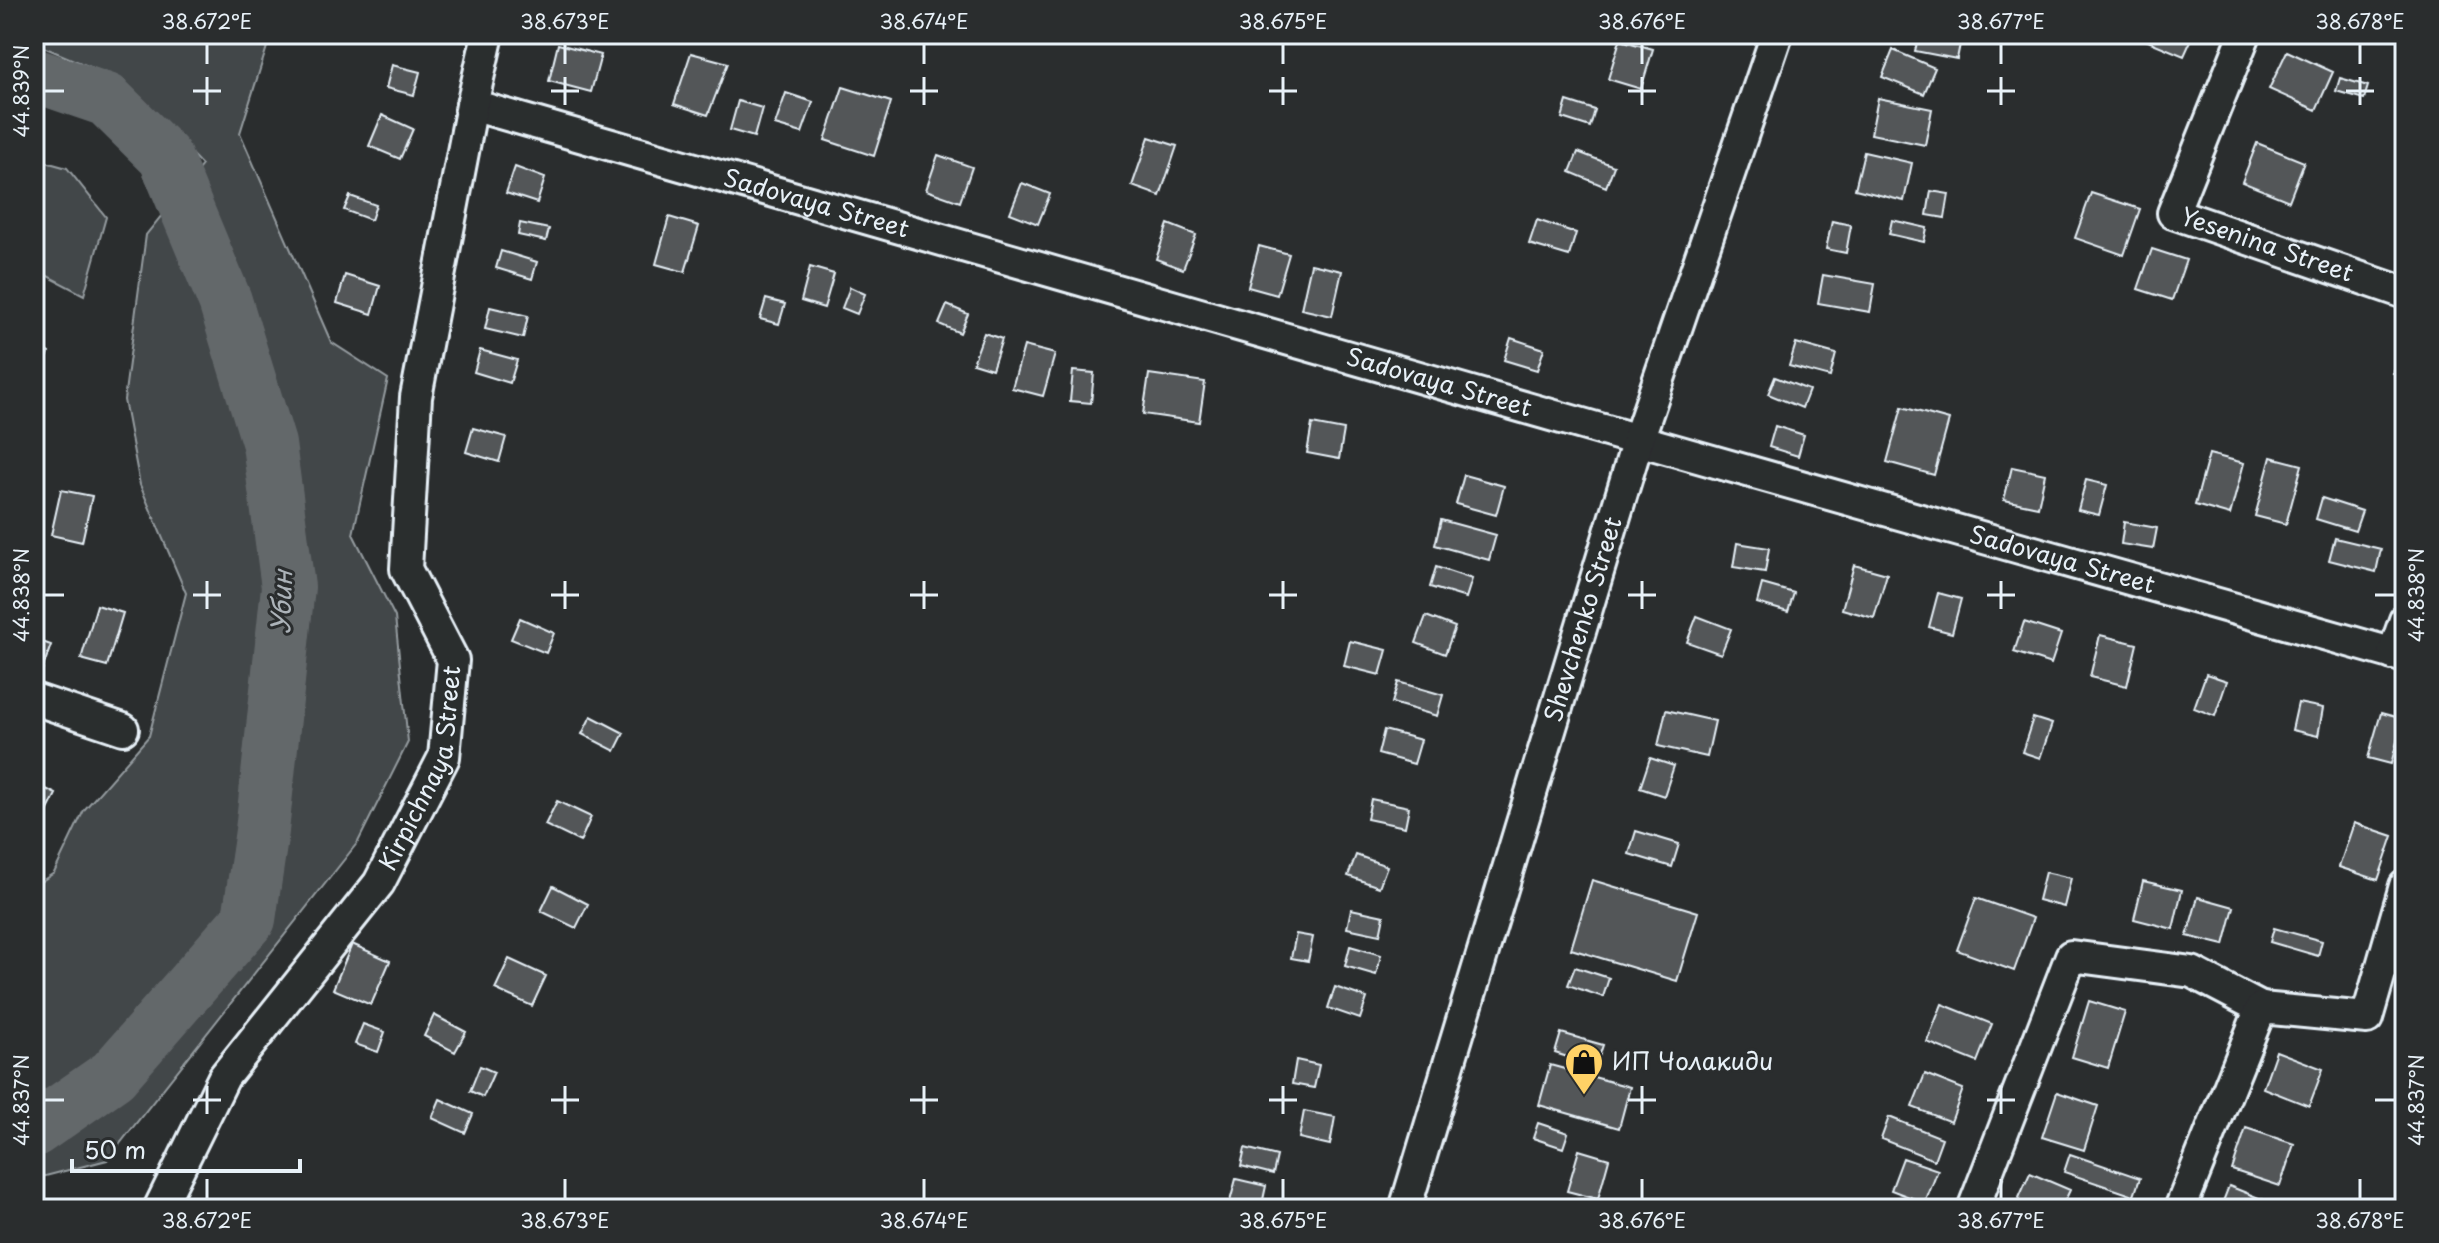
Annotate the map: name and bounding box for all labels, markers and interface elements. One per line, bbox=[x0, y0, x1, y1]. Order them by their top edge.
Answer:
text: 38.672°E bbox=[162, 6, 252, 36]
text: 38.673°E bbox=[520, 6, 610, 36]
text: 38.674°E bbox=[880, 6, 968, 36]
text: 38.675°E bbox=[1239, 6, 1327, 36]
text: 38.676°E bbox=[1598, 6, 1686, 36]
text: 38.677°E bbox=[1957, 6, 2045, 36]
text: 38.678°E bbox=[2315, 6, 2405, 36]
text: 44.839°N bbox=[6, 44, 36, 138]
street label: Sadovaya Street bbox=[720, 158, 914, 246]
street label: Yesenina Street bbox=[2176, 197, 2359, 290]
street label: Sadovaya Street bbox=[1343, 337, 1537, 425]
street label: Shevchenko Street bbox=[1534, 512, 1630, 726]
street label: Sadovaya Street bbox=[1966, 515, 2160, 601]
text: 44.838°N bbox=[6, 548, 36, 642]
text: 44.838°N bbox=[2401, 548, 2431, 642]
water label: Убин bbox=[260, 567, 301, 634]
street label: Kirpichnaya Street bbox=[368, 664, 468, 876]
shop icon: ИП Чолакиди bbox=[1563, 1041, 1605, 1096]
place label: ИП Чолакиди bbox=[1612, 1042, 1773, 1078]
text: 44.837°N bbox=[6, 1054, 36, 1146]
text: 44.837°N bbox=[2401, 1054, 2431, 1146]
scale bar bbox=[72, 1123, 300, 1173]
text: 50 m bbox=[84, 1131, 146, 1167]
text: 38.672°E bbox=[162, 1205, 252, 1235]
text: 38.673°E bbox=[520, 1205, 610, 1235]
text: 38.674°E bbox=[880, 1205, 968, 1235]
text: 38.675°E bbox=[1239, 1205, 1327, 1235]
text: 38.676°E bbox=[1598, 1205, 1686, 1235]
text: 38.677°E bbox=[1957, 1205, 2045, 1235]
text: 38.678°E bbox=[2315, 1205, 2405, 1235]

